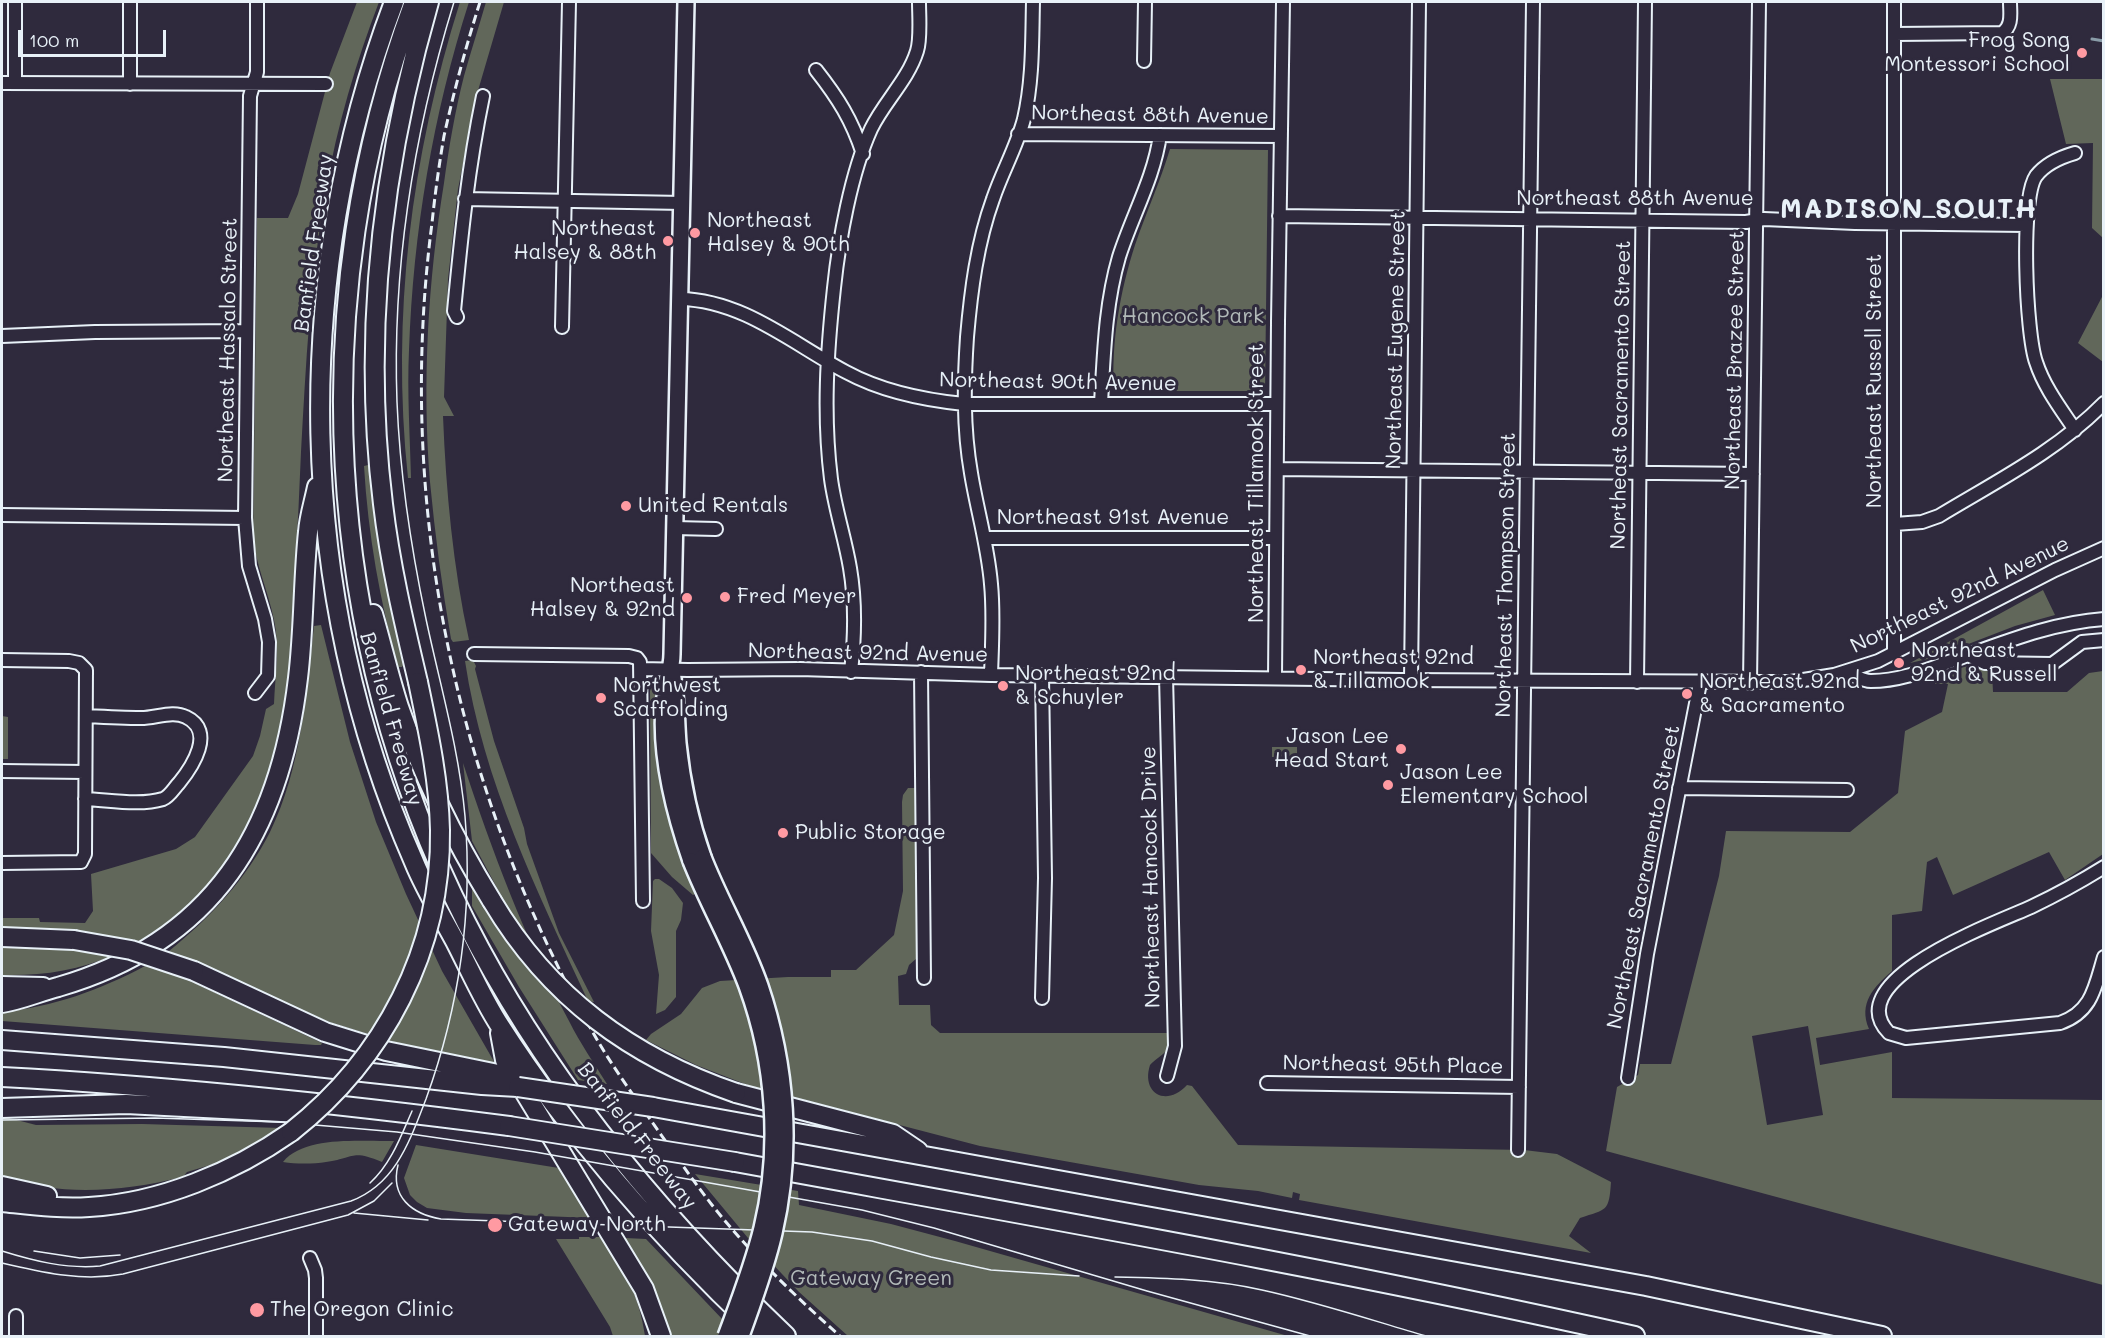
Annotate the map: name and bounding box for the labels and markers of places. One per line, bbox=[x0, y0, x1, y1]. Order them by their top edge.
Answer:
place label: Frog Song Montessori School bbox=[1884, 28, 2070, 78]
marker: Frog Song Montessori School bbox=[2075, 46, 2089, 60]
place label: Northeast Halsey & 90th bbox=[707, 208, 850, 258]
place label: Northeast Halsey & 88th bbox=[513, 216, 656, 266]
marker: Northeast Halsey & 90th bbox=[688, 226, 702, 240]
marker: Northeast Halsey & 88th bbox=[661, 234, 675, 248]
place label: United Rentals bbox=[638, 493, 788, 519]
marker: United Rentals bbox=[619, 499, 633, 513]
place label: Northeast Halsey & 92nd bbox=[530, 573, 675, 623]
place label: Fred Meyer bbox=[737, 584, 857, 610]
marker: Fred Meyer bbox=[718, 590, 732, 604]
marker: Northeast Halsey & 92nd bbox=[680, 591, 694, 605]
place label: Northeast 92nd & Russell bbox=[1911, 638, 2058, 688]
place label: Northeast 92nd & Tillamook bbox=[1313, 645, 1474, 695]
marker: Northeast 92nd & Russell bbox=[1892, 656, 1906, 670]
place label: Northeast 92nd & Schuyler bbox=[1015, 661, 1176, 711]
marker: Northeast 92nd & Tillamook bbox=[1294, 663, 1308, 677]
place label: Northeast 92nd & Sacramento bbox=[1699, 669, 1860, 719]
place label: Northwest Scaffolding bbox=[613, 673, 728, 723]
marker: Northeast 92nd & Schuyler bbox=[996, 679, 1010, 693]
marker: Northeast 92nd & Sacramento bbox=[1680, 687, 1694, 701]
marker: Northwest Scaffolding bbox=[594, 691, 608, 705]
place label: Jason Lee Head Start bbox=[1274, 724, 1389, 774]
marker: Jason Lee Head Start bbox=[1394, 742, 1408, 756]
place label: Jason Lee Elementary School bbox=[1400, 760, 1588, 810]
marker: Jason Lee Elementary School bbox=[1381, 778, 1395, 792]
place label: Public Storage bbox=[795, 820, 946, 846]
marker: Public Storage bbox=[776, 826, 790, 840]
place label: Gateway North bbox=[508, 1212, 666, 1238]
marker: Gateway North bbox=[486, 1216, 504, 1234]
place label: The Oregon Clinic bbox=[270, 1297, 454, 1323]
marker: The Oregon Clinic bbox=[248, 1301, 266, 1319]

